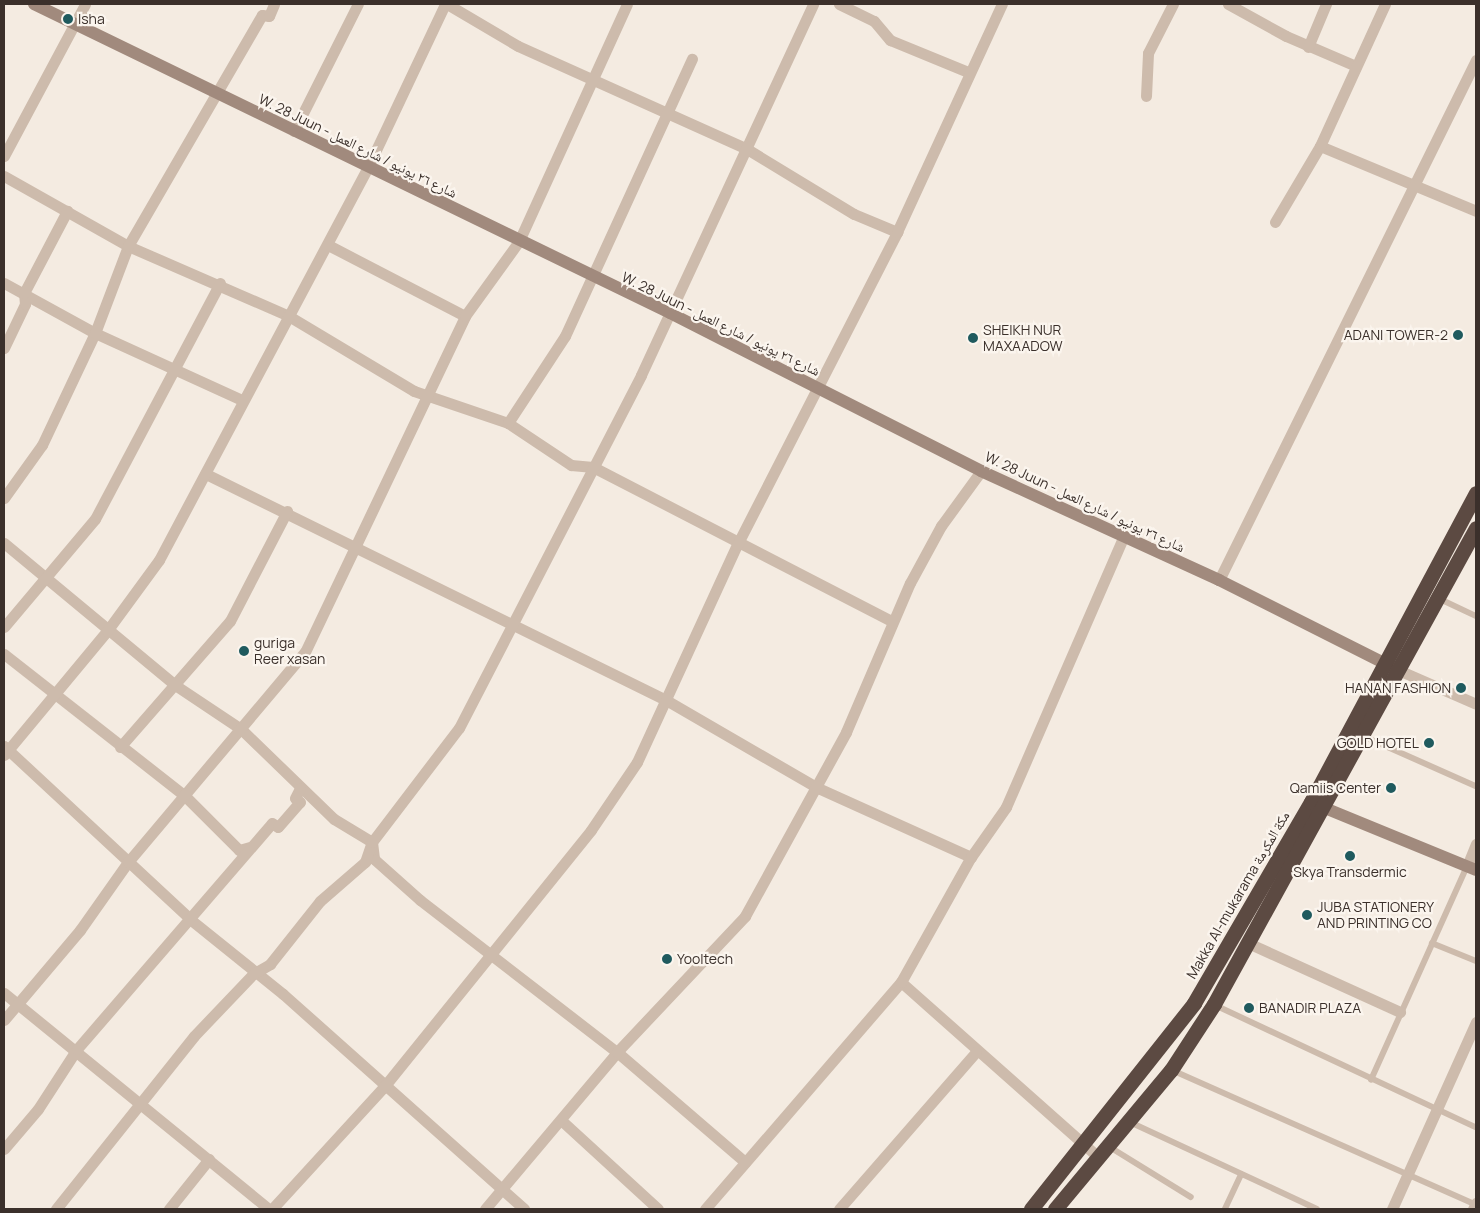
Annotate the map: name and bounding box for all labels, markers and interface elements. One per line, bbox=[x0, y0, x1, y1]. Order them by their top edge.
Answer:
place label: Isha bbox=[78, 11, 105, 27]
marker: Isha bbox=[62, 13, 74, 25]
street label: W. 28 Juun - شارع ٢٦ يونيو / شارع العمل bbox=[256, 91, 460, 201]
street label: W. 28 Juun - شارع ٢٦ يونيو / شارع العمل bbox=[619, 269, 823, 379]
place label: SHEIKH NUR MAXAADOW bbox=[983, 322, 1063, 354]
place label: ADANI TOWER-2 bbox=[1344, 327, 1448, 343]
marker: ADANI TOWER-2 bbox=[1452, 329, 1464, 341]
marker: SHEIKH NUR MAXAADOW bbox=[967, 332, 979, 344]
street label: W. 28 Juun - شارع ٢٦ يونيو / شارع العمل bbox=[982, 448, 1188, 556]
place label: guriga Reer xasan bbox=[254, 635, 325, 668]
marker: guriga Reer xasan bbox=[238, 645, 250, 657]
place label: HANAN FASHION bbox=[1345, 680, 1451, 696]
marker: HANAN FASHION bbox=[1455, 682, 1467, 694]
place label: GOLD HOTEL bbox=[1337, 735, 1419, 751]
marker: GOLD HOTEL bbox=[1423, 737, 1435, 749]
place label: Qamiis Center bbox=[1290, 780, 1381, 796]
marker: Qamiis Center bbox=[1385, 782, 1397, 794]
street label: Makka Al-mukarama مكة المكرمة bbox=[1183, 808, 1293, 982]
marker: Skya Transdermic bbox=[1344, 850, 1356, 862]
place label: Skya Transdermic bbox=[1293, 864, 1407, 880]
place label: JUBA STATIONERY AND PRINTING CO bbox=[1317, 899, 1434, 932]
marker: JUBA STATIONERY AND PRINTING CO bbox=[1301, 909, 1313, 921]
place label: Yooltech bbox=[677, 951, 733, 967]
marker: Yooltech bbox=[661, 953, 673, 965]
place label: BANADIR PLAZA bbox=[1259, 1000, 1361, 1016]
marker: BANADIR PLAZA bbox=[1243, 1002, 1255, 1014]

